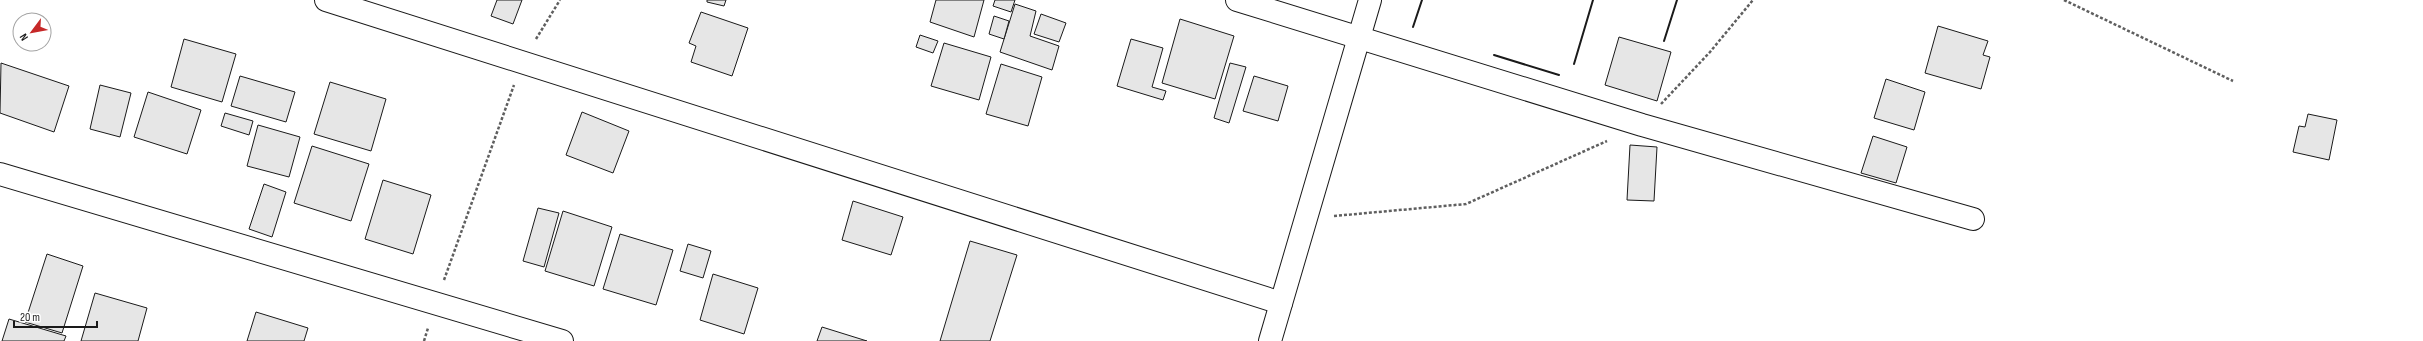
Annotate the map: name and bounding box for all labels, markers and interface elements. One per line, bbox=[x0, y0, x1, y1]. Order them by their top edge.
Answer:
north arrow bbox=[12, 12, 52, 52]
text: N bbox=[17, 31, 31, 43]
scale bar bbox=[14, 303, 97, 329]
text: 20 m bbox=[20, 310, 40, 325]

